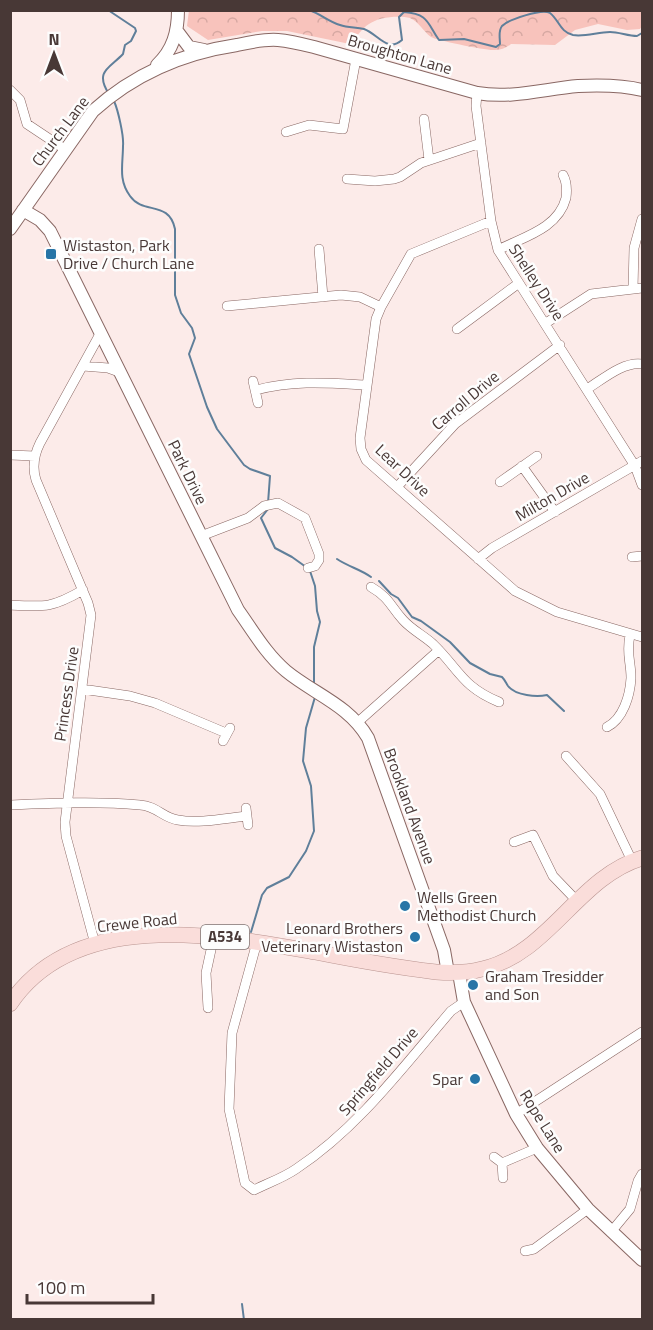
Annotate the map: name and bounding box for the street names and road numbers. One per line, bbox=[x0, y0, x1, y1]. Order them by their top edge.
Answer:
street label: Broughton Lane bbox=[345, 28, 455, 80]
street label: Church Lane bbox=[26, 91, 94, 171]
street label: Shelley Drive bbox=[503, 239, 571, 325]
street label: Carroll Drive bbox=[426, 364, 504, 436]
street label: Park Drive bbox=[162, 436, 214, 508]
street label: Lear Drive bbox=[370, 438, 436, 502]
street label: Milton Drive bbox=[511, 465, 593, 527]
street label: Princess Drive bbox=[47, 645, 85, 743]
street label: Brookland Avenue bbox=[378, 745, 442, 867]
street label: Crewe Road bbox=[96, 906, 178, 938]
road number: A534 bbox=[201, 925, 249, 949]
street label: Springfield Drive bbox=[333, 1021, 423, 1121]
street label: Rope Lane bbox=[514, 1085, 572, 1157]

